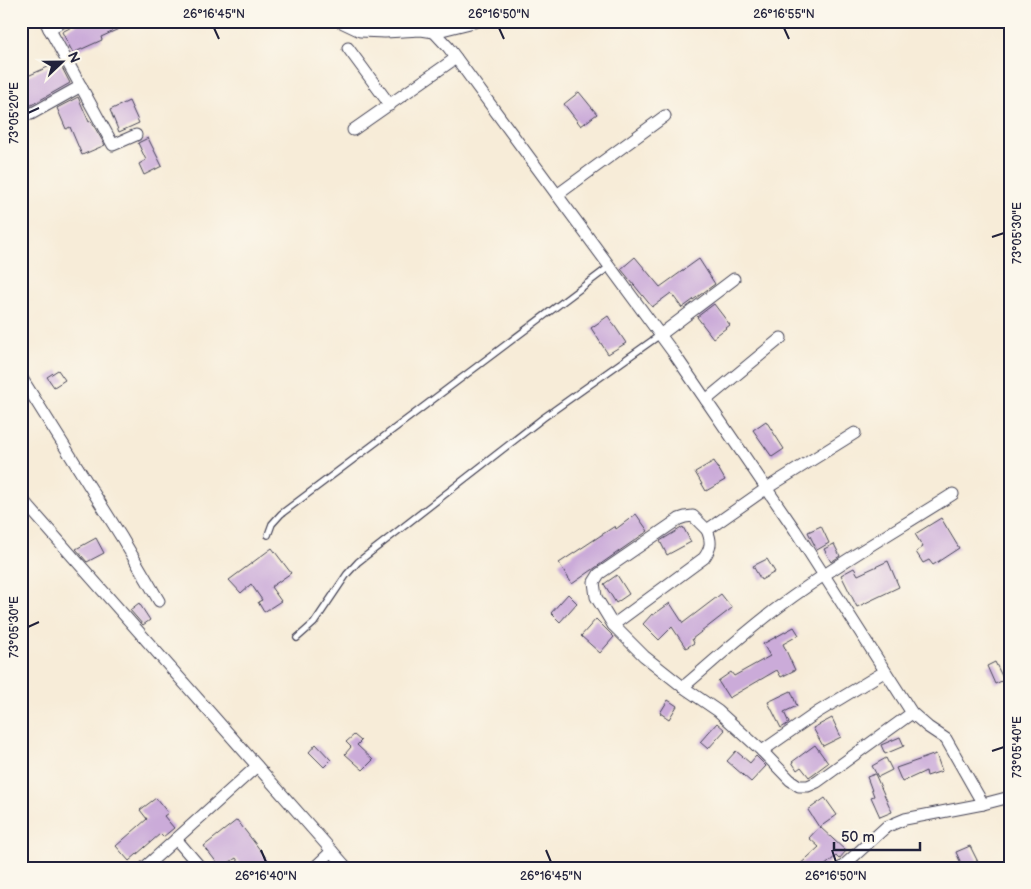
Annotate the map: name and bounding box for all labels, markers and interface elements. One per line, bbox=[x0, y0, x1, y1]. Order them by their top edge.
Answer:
text: 26°16'45"N bbox=[183, 7, 245, 22]
text: 26°16'50"N bbox=[468, 7, 530, 22]
text: 26°16'55"N bbox=[753, 7, 815, 22]
north arrow bbox=[38, 38, 88, 88]
text: N bbox=[64, 49, 83, 65]
text: 73°05'20"E bbox=[7, 82, 22, 144]
text: 73°05'30"E bbox=[1010, 202, 1025, 264]
text: 73°05'30"E bbox=[7, 596, 22, 658]
text: 73°05'40"E bbox=[1010, 716, 1025, 778]
scale bar bbox=[834, 819, 920, 851]
text: 50 m bbox=[841, 828, 875, 847]
text: 26°16'40"N bbox=[235, 869, 297, 884]
text: 26°16'45"N bbox=[520, 869, 582, 884]
text: 26°16'50"N bbox=[805, 869, 867, 884]

